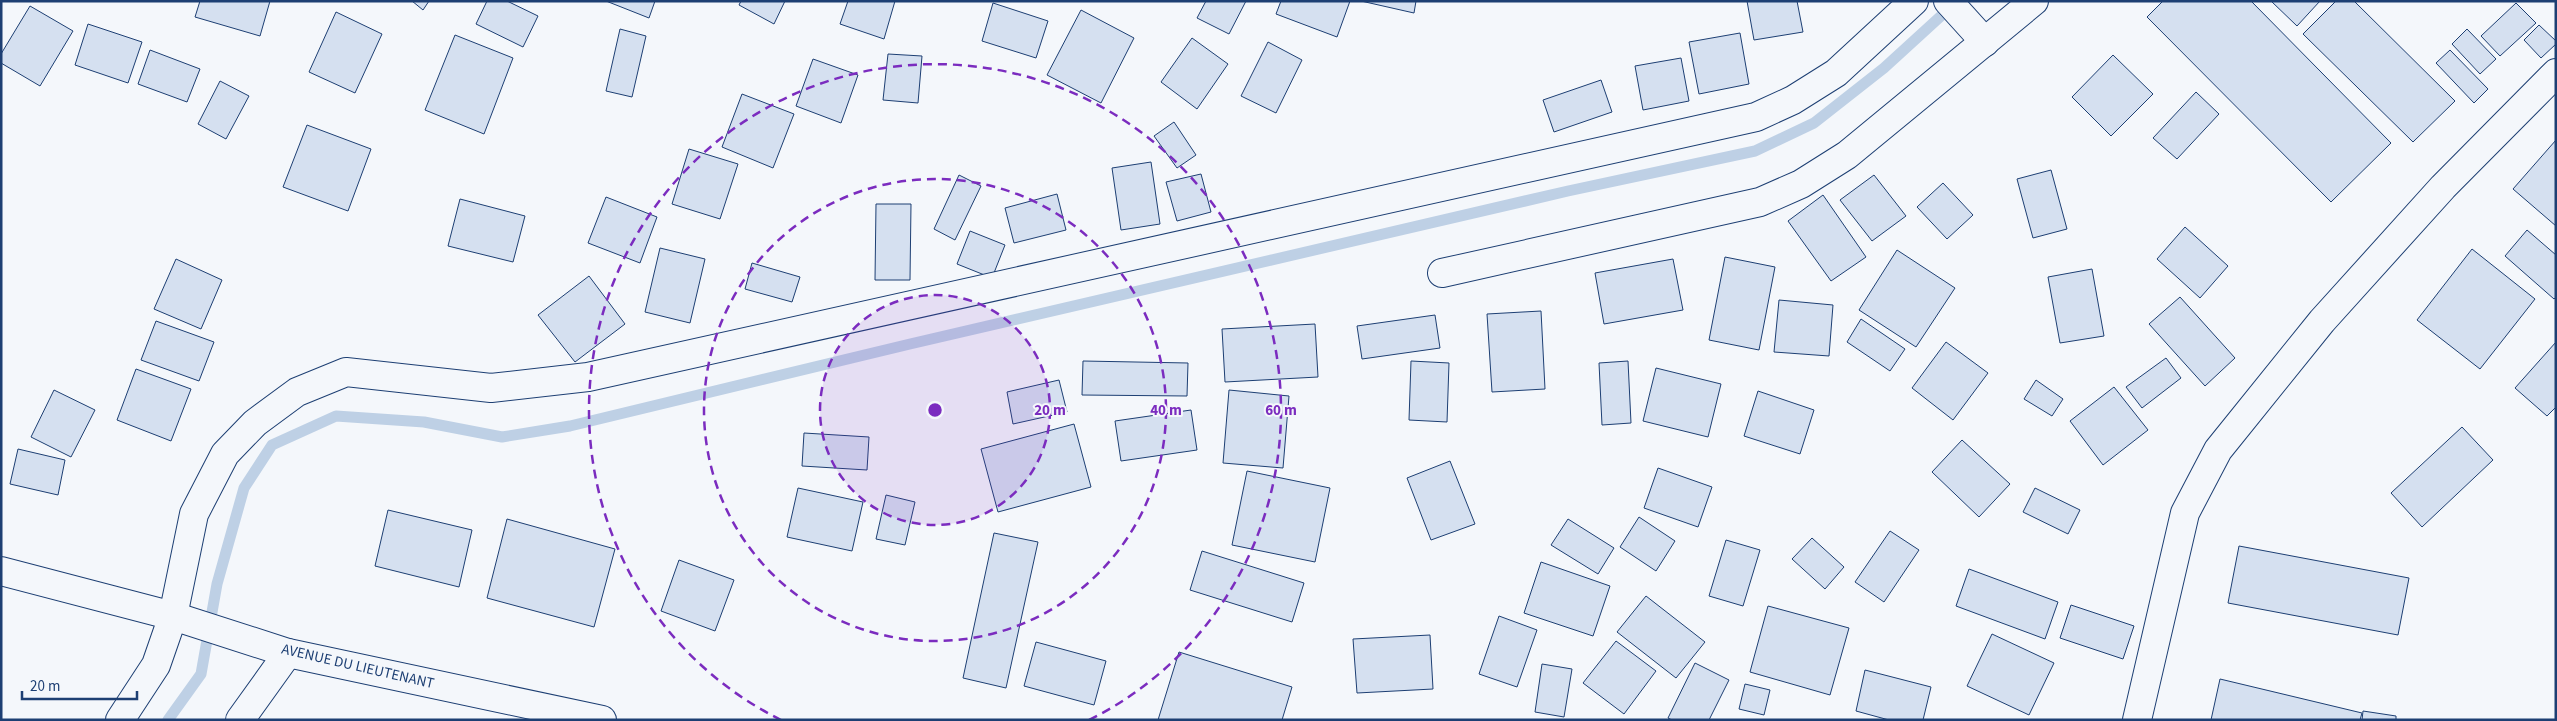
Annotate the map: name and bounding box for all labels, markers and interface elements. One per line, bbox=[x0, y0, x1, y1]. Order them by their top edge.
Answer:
text: 20 m bbox=[1034, 400, 1066, 421]
text: 40 m bbox=[1150, 400, 1182, 421]
text: 60 m bbox=[1265, 400, 1297, 421]
centre of rings bbox=[926, 401, 944, 419]
street label: AVENUE DU LIEUTENANT bbox=[279, 639, 436, 694]
scale bar bbox=[22, 668, 138, 700]
text: 20 m bbox=[30, 676, 60, 697]

